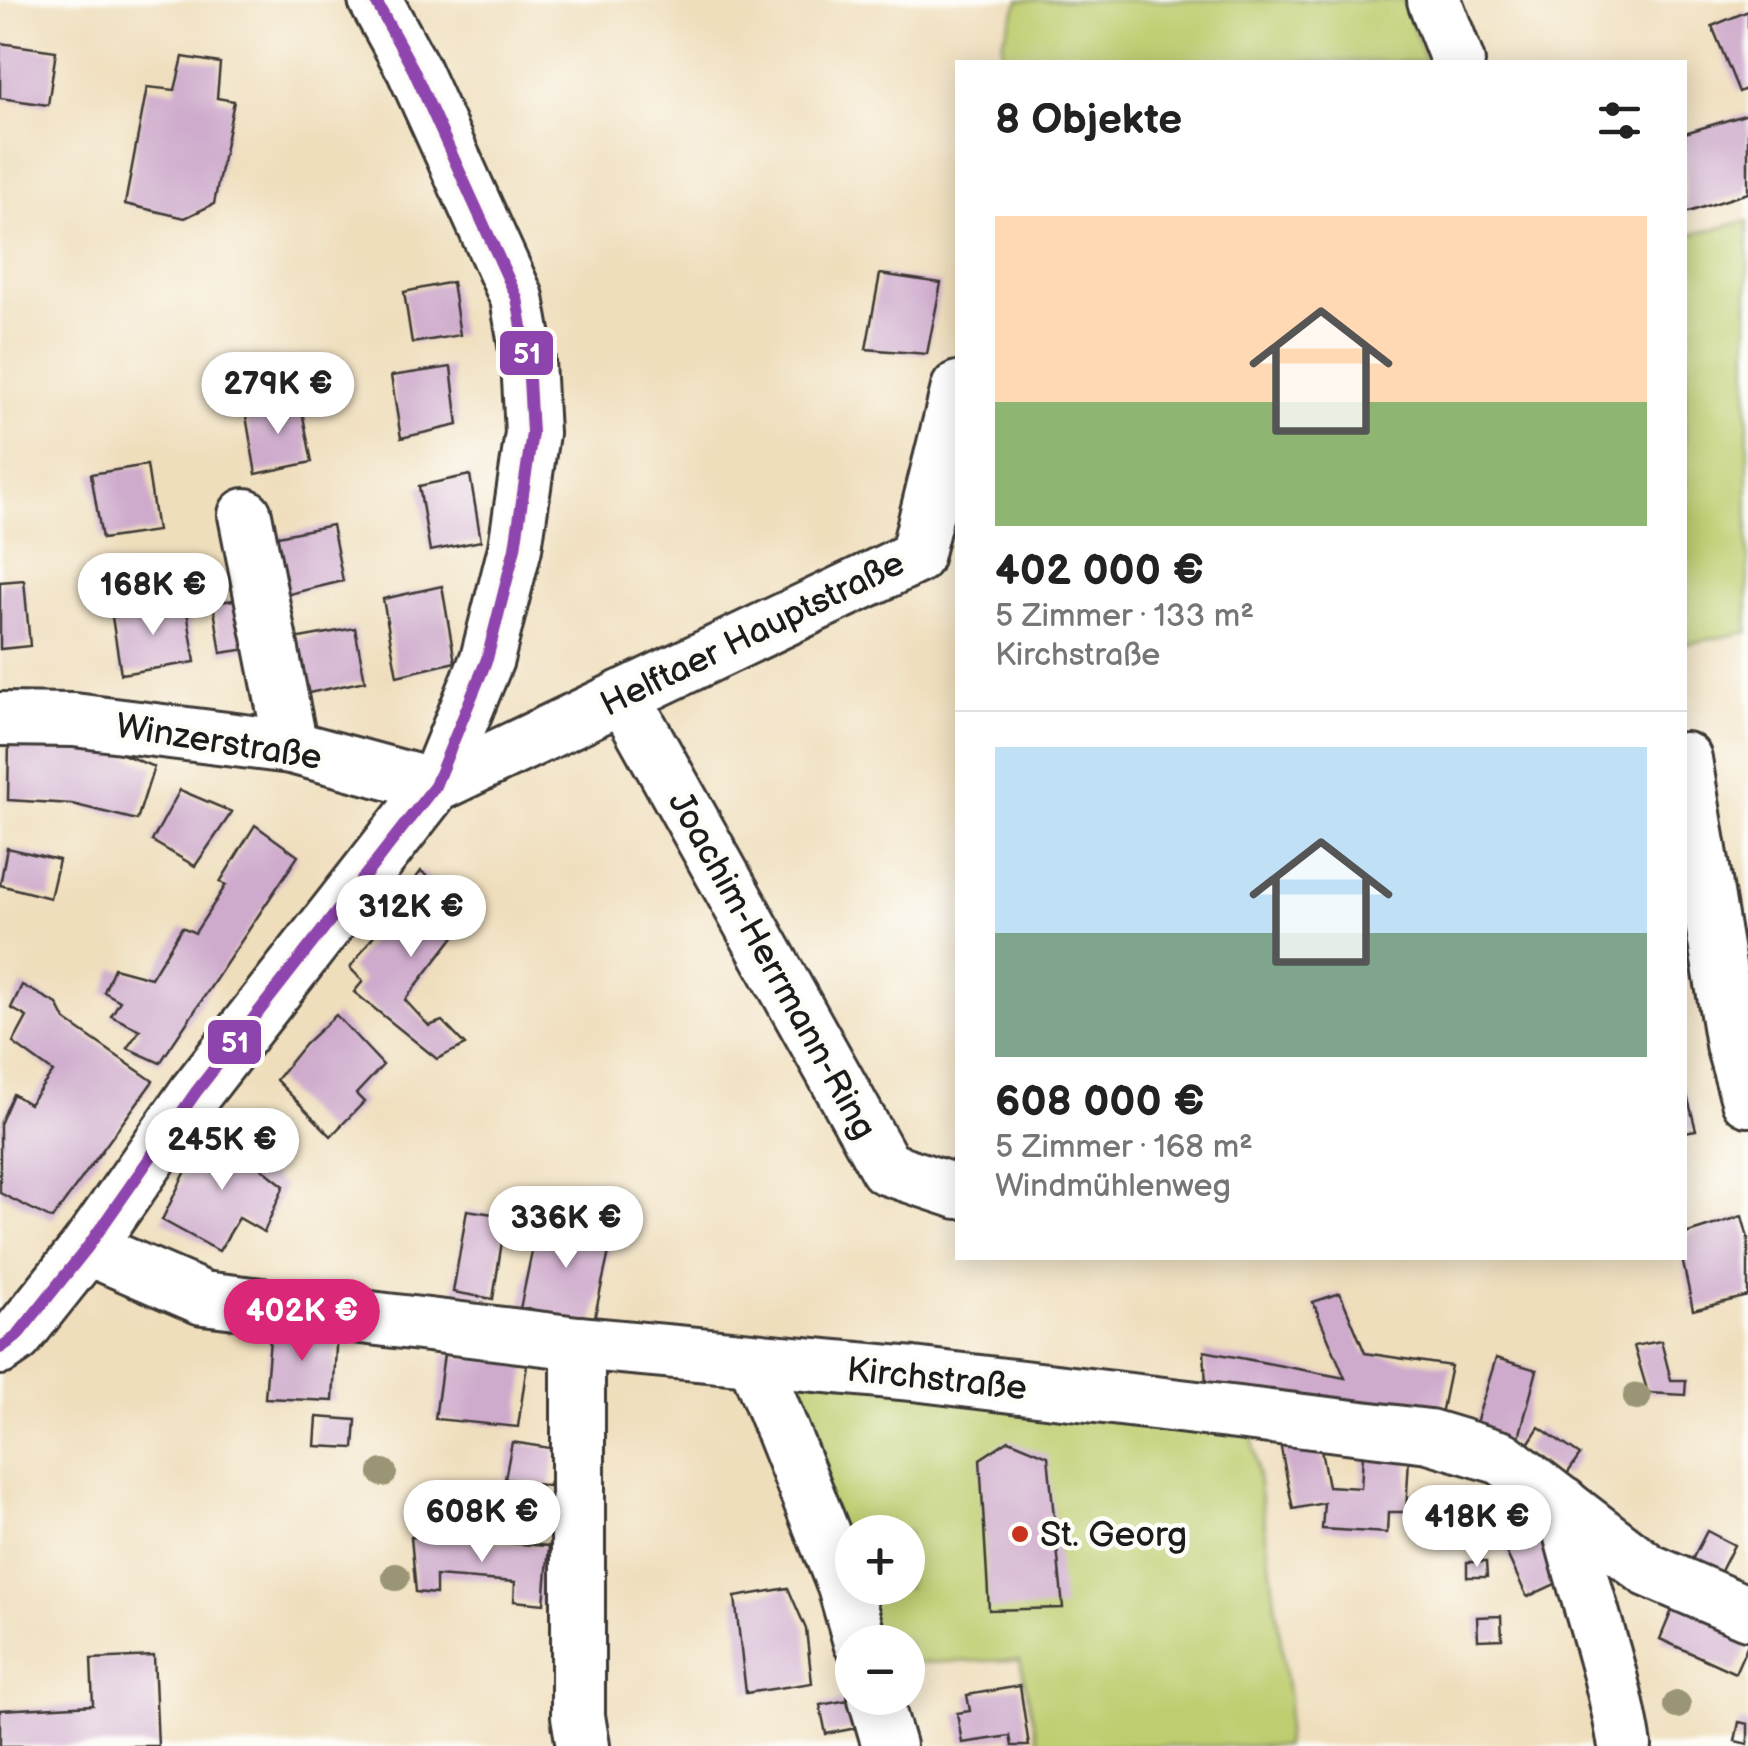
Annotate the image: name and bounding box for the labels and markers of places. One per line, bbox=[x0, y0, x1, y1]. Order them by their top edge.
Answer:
pin: 279K € bbox=[197, 352, 359, 437]
pin: 168K € bbox=[72, 553, 234, 638]
pin: 312K € bbox=[330, 875, 492, 960]
pin: 245K € bbox=[141, 1108, 303, 1193]
pin: 336K € bbox=[485, 1186, 647, 1271]
pin: 402K € bbox=[221, 1279, 383, 1364]
pin: 608K € bbox=[401, 1480, 563, 1565]
pin: 418K € bbox=[1396, 1485, 1558, 1570]
place label: St. Georg bbox=[1040, 1514, 1187, 1557]
marker: St. Georg bbox=[1009, 1523, 1031, 1545]

